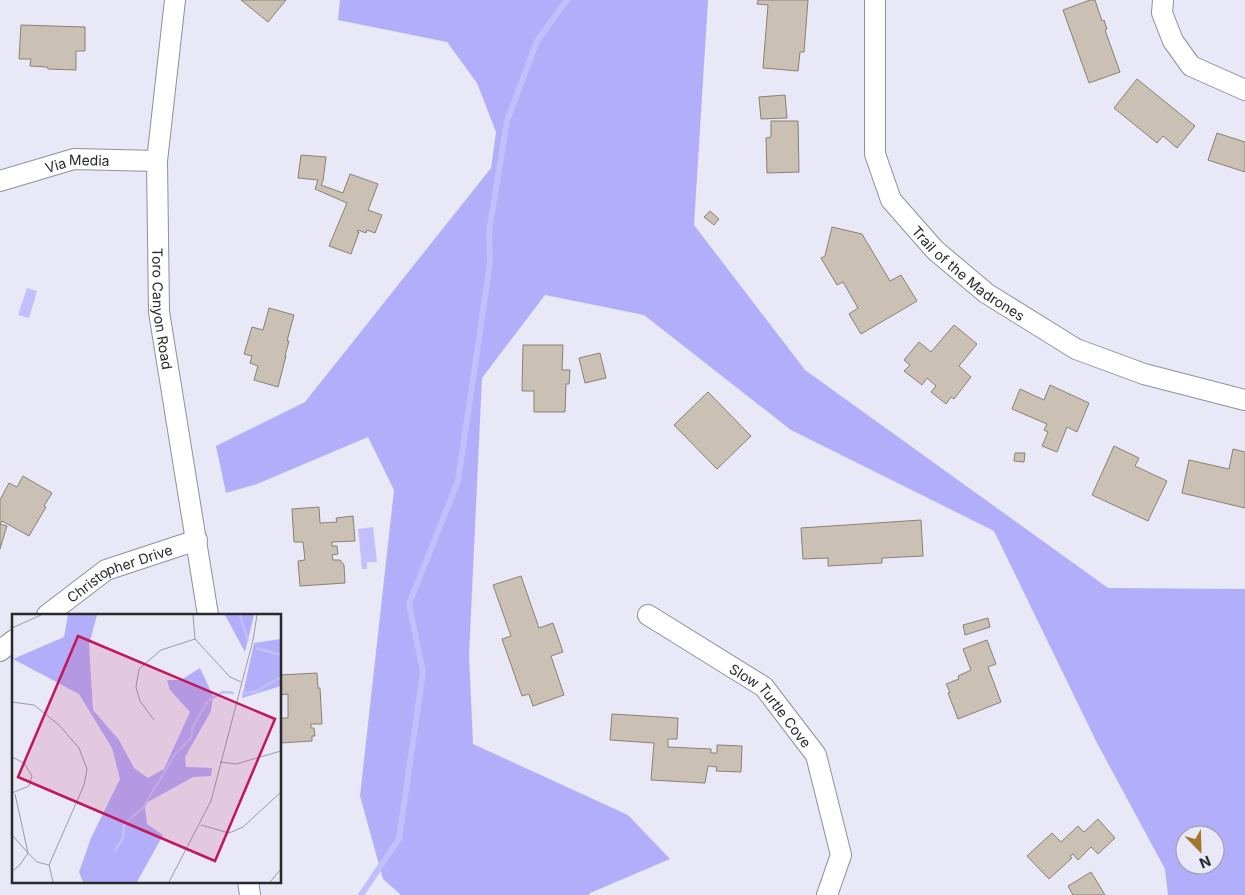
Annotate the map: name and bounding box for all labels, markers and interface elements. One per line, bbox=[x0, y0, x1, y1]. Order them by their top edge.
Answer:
street label: Via Media bbox=[43, 150, 110, 176]
street label: Trail of the Madrones bbox=[909, 222, 1028, 324]
street label: Toro Canyon Road bbox=[150, 248, 177, 371]
street label: Christopher Drive bbox=[63, 540, 174, 606]
inset map bbox=[12, 614, 281, 882]
street label: Slow Turtle Cove bbox=[727, 659, 815, 751]
north arrow bbox=[1175, 825, 1225, 875]
text: N bbox=[1197, 853, 1214, 872]

